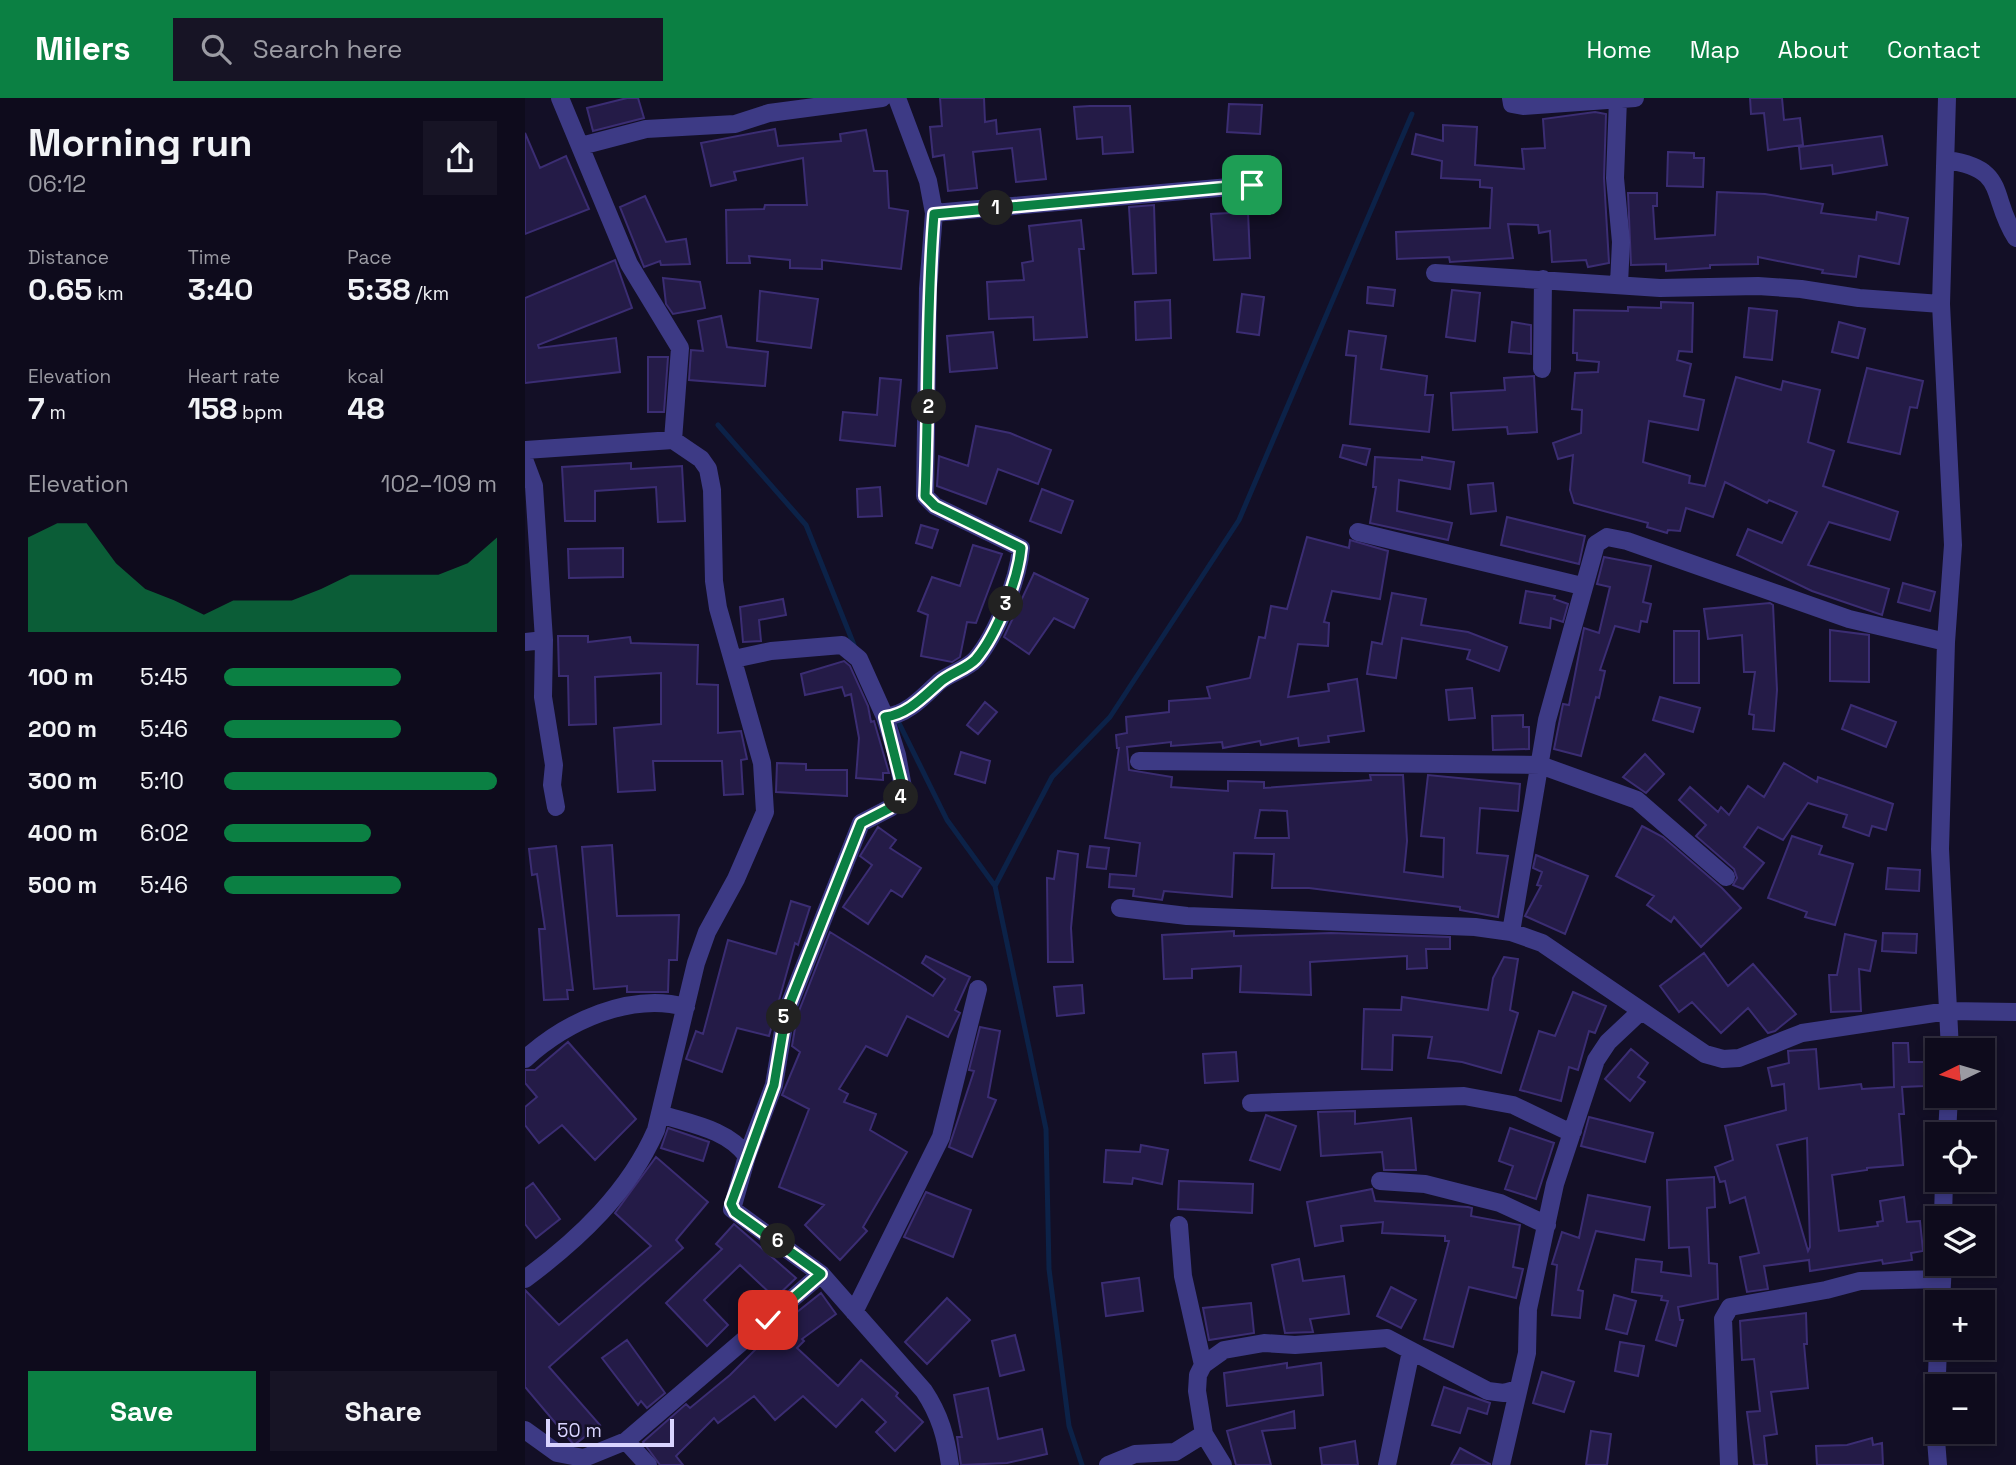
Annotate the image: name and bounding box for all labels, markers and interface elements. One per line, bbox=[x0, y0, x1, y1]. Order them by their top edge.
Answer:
search box bbox=[173, 18, 663, 81]
text: Milers bbox=[35, 28, 131, 70]
icon: search bbox=[197, 30, 235, 68]
text: Search here bbox=[253, 32, 403, 66]
text: Home bbox=[1586, 34, 1652, 65]
text: Map bbox=[1690, 34, 1740, 65]
text: About bbox=[1778, 34, 1849, 65]
text: Contact bbox=[1887, 34, 1981, 65]
text: Morning run bbox=[28, 119, 253, 167]
button: share bbox=[423, 121, 497, 195]
pin bbox=[1222, 155, 1282, 215]
icon: arrive bbox=[1233, 166, 1271, 204]
text: 06:12 bbox=[28, 169, 86, 199]
pin: 1 bbox=[979, 190, 1014, 226]
text: 1 bbox=[991, 195, 1000, 220]
text: Distance bbox=[28, 245, 109, 270]
text: Time bbox=[188, 245, 231, 270]
text: Pace bbox=[347, 245, 392, 270]
text: 0.65 bbox=[28, 270, 92, 309]
text: 3:40 bbox=[188, 270, 253, 309]
text: 5:38 bbox=[347, 270, 411, 309]
text: km bbox=[92, 281, 124, 306]
text: /km bbox=[411, 281, 449, 306]
text: Elevation bbox=[28, 364, 111, 389]
text: Heart rate bbox=[188, 364, 280, 389]
text: kcal bbox=[347, 364, 384, 389]
text: 7 bbox=[28, 389, 45, 428]
text: 158 bbox=[188, 389, 237, 428]
text: 48 bbox=[347, 389, 384, 428]
pin: 2 bbox=[911, 390, 947, 424]
text: 2 bbox=[923, 394, 934, 419]
text: m bbox=[45, 400, 66, 425]
text: bpm bbox=[237, 400, 283, 425]
text: Elevation bbox=[28, 469, 129, 499]
text: 102–109 m bbox=[381, 469, 497, 499]
pin: 3 bbox=[988, 587, 1023, 622]
text: 3 bbox=[1000, 591, 1011, 616]
text: 100 m bbox=[28, 662, 94, 692]
text: 5:45 bbox=[140, 662, 188, 692]
text: 200 m bbox=[28, 714, 97, 744]
text: 5:46 bbox=[140, 714, 188, 744]
text: 300 m bbox=[28, 766, 97, 796]
text: 5:10 bbox=[140, 766, 184, 796]
pin: 4 bbox=[883, 780, 919, 814]
text: 4 bbox=[894, 784, 907, 809]
text: 400 m bbox=[28, 818, 98, 848]
text: 6:02 bbox=[140, 818, 189, 848]
text: 500 m bbox=[28, 870, 97, 900]
text: 5:46 bbox=[140, 870, 188, 900]
pin: 5 bbox=[767, 1000, 801, 1034]
text: 5 bbox=[778, 1004, 789, 1029]
north arrow bbox=[1925, 1038, 1995, 1108]
map controls bbox=[1925, 1038, 1995, 1444]
button: locate bbox=[1925, 1122, 1995, 1192]
button: layers bbox=[1925, 1206, 1995, 1276]
pin: 6 bbox=[761, 1224, 795, 1258]
text: 6 bbox=[772, 1228, 783, 1253]
pin bbox=[738, 1290, 798, 1350]
button: + bbox=[1925, 1290, 1995, 1360]
icon: check bbox=[749, 1301, 787, 1339]
button: Save bbox=[28, 1371, 256, 1451]
button: Share bbox=[270, 1371, 497, 1451]
button: − bbox=[1925, 1374, 1995, 1444]
scale bar bbox=[546, 1416, 674, 1448]
text: 50 m bbox=[557, 1418, 602, 1443]

